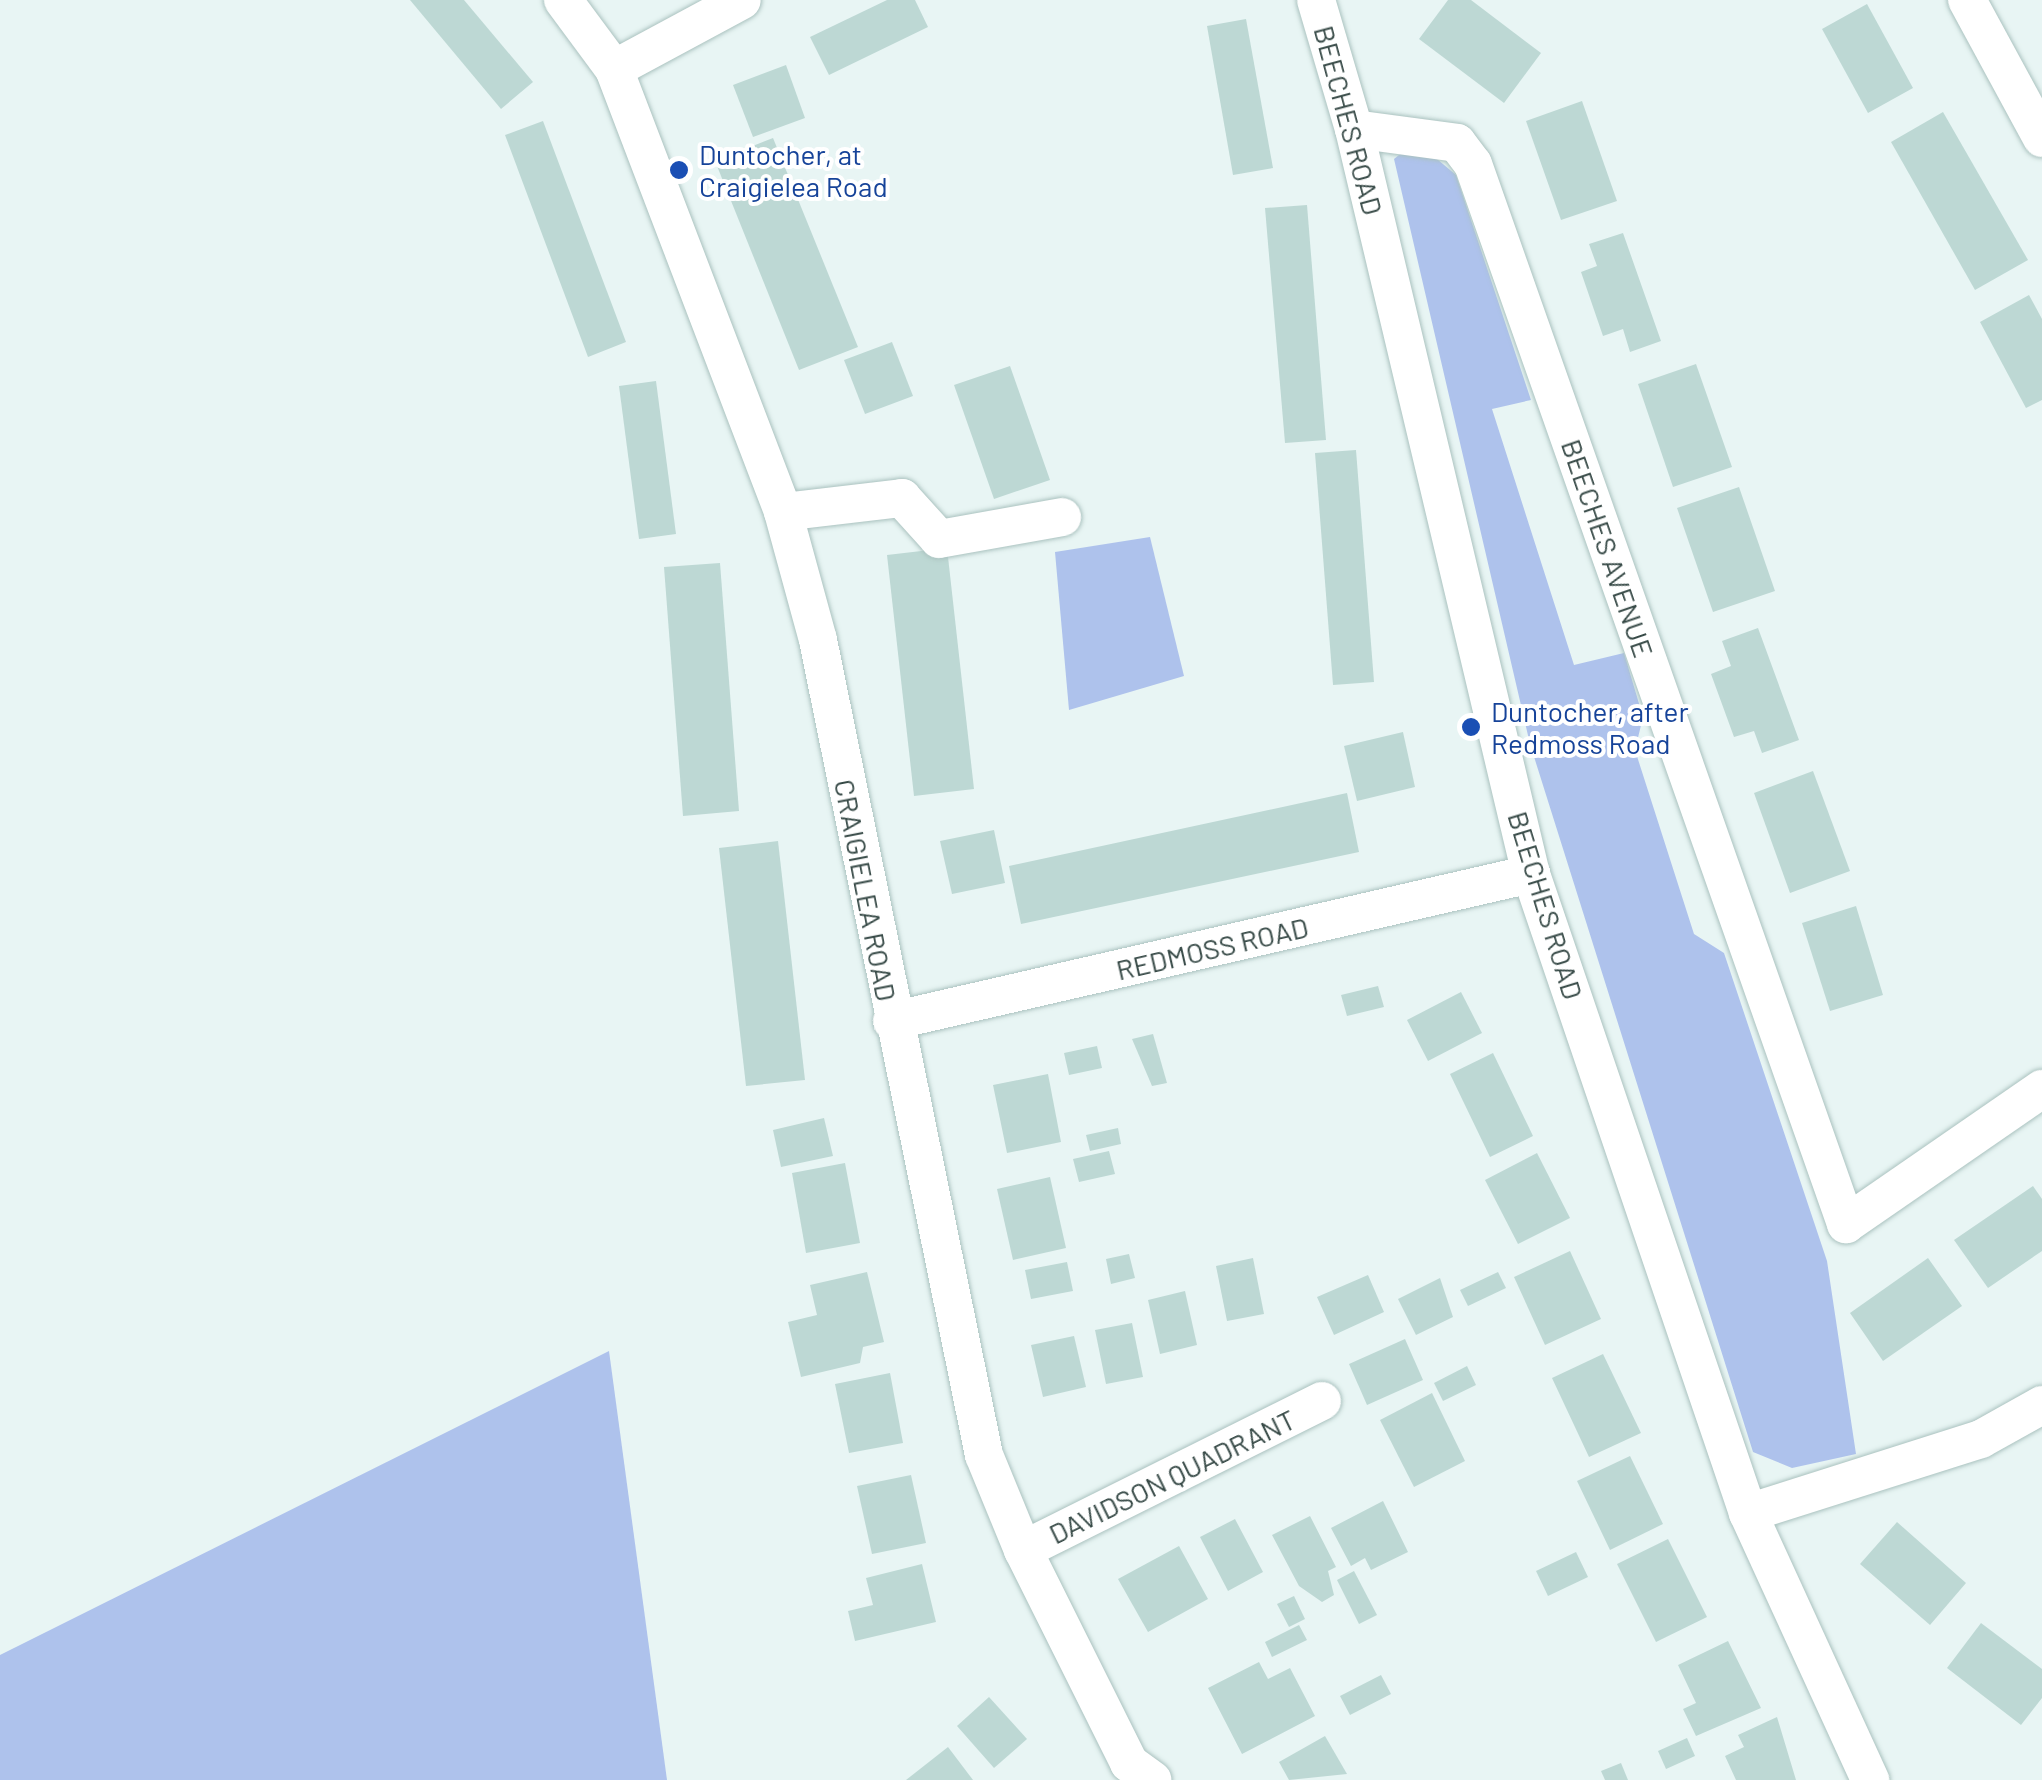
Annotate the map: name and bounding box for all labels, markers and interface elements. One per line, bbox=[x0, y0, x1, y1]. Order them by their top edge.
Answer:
street label: BEECHES ROAD bbox=[1308, 22, 1390, 218]
place label: Duntocher, at Craigielea Road bbox=[699, 137, 888, 203]
marker: Duntocher, at Craigielea Road bbox=[668, 159, 690, 181]
street label: BEECHES AVENUE bbox=[1555, 435, 1661, 661]
place label: Duntocher, after Redmoss Road bbox=[1491, 694, 1689, 760]
marker: Duntocher, after Redmoss Road bbox=[1460, 716, 1482, 738]
street label: CRAIGIELEA ROAD bbox=[828, 776, 904, 1004]
street label: BEECHES ROAD bbox=[1502, 807, 1590, 1003]
street label: REDMOSS ROAD bbox=[1113, 910, 1311, 986]
street label: DAVIDSON QUADRANT bbox=[1043, 1402, 1301, 1550]

